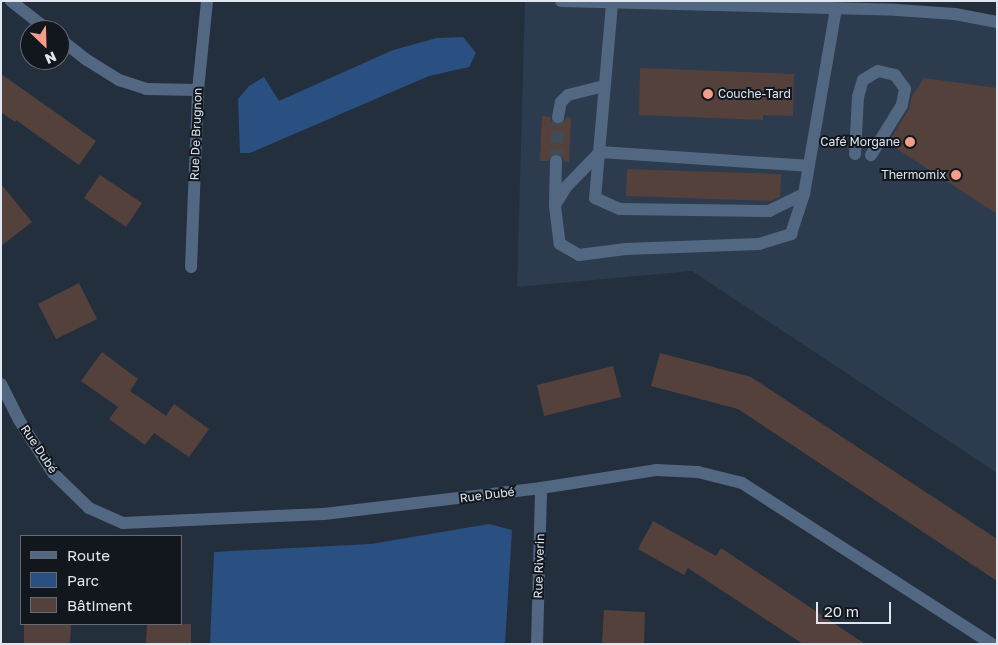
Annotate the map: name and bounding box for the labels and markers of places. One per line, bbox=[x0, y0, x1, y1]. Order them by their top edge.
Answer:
place label: Couche-Tard bbox=[718, 87, 791, 101]
marker: Couche-Tard bbox=[702, 88, 714, 100]
place label: Café Morgane bbox=[820, 135, 900, 149]
marker: Café Morgane bbox=[904, 136, 916, 148]
place label: Thermomix bbox=[881, 168, 946, 182]
marker: Thermomix bbox=[950, 169, 962, 181]

